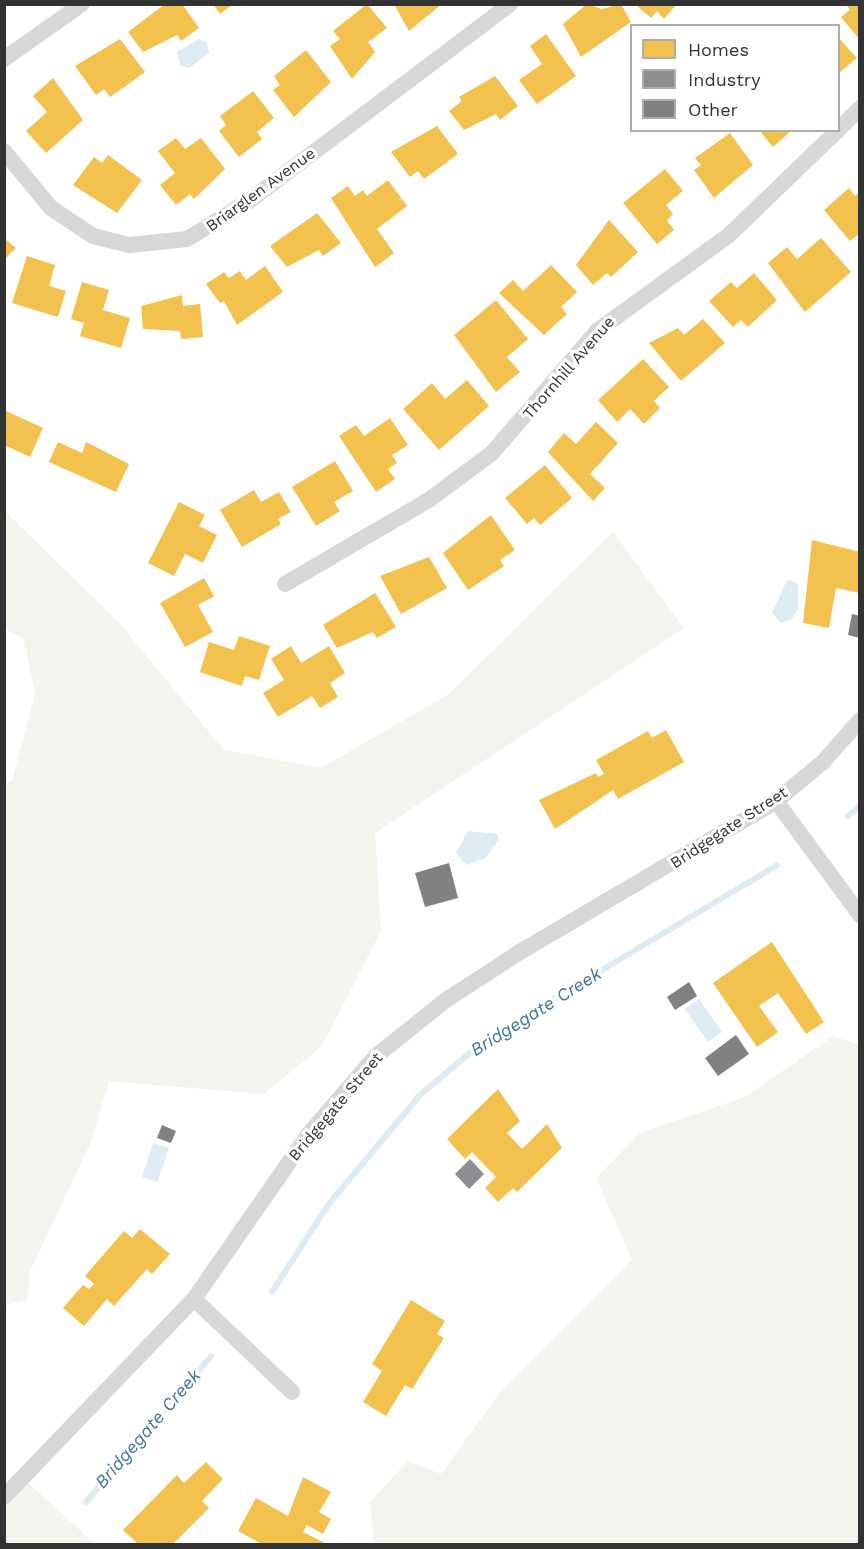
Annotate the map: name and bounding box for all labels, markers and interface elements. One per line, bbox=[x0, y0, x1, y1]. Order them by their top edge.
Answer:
legend bbox=[630, 24, 840, 132]
text: Homes bbox=[688, 39, 749, 60]
text: Industry bbox=[688, 69, 760, 90]
text: Other bbox=[688, 99, 738, 120]
street label: Briarglen Avenue bbox=[202, 144, 320, 236]
street label: Thornhill Avenue bbox=[519, 312, 619, 424]
street label: Bridgegate Street bbox=[667, 783, 791, 873]
water label: Bridgegate Creek bbox=[466, 963, 606, 1061]
street label: Bridgegate Street bbox=[285, 1049, 387, 1165]
water label: Bridgegate Creek bbox=[90, 1365, 206, 1493]

